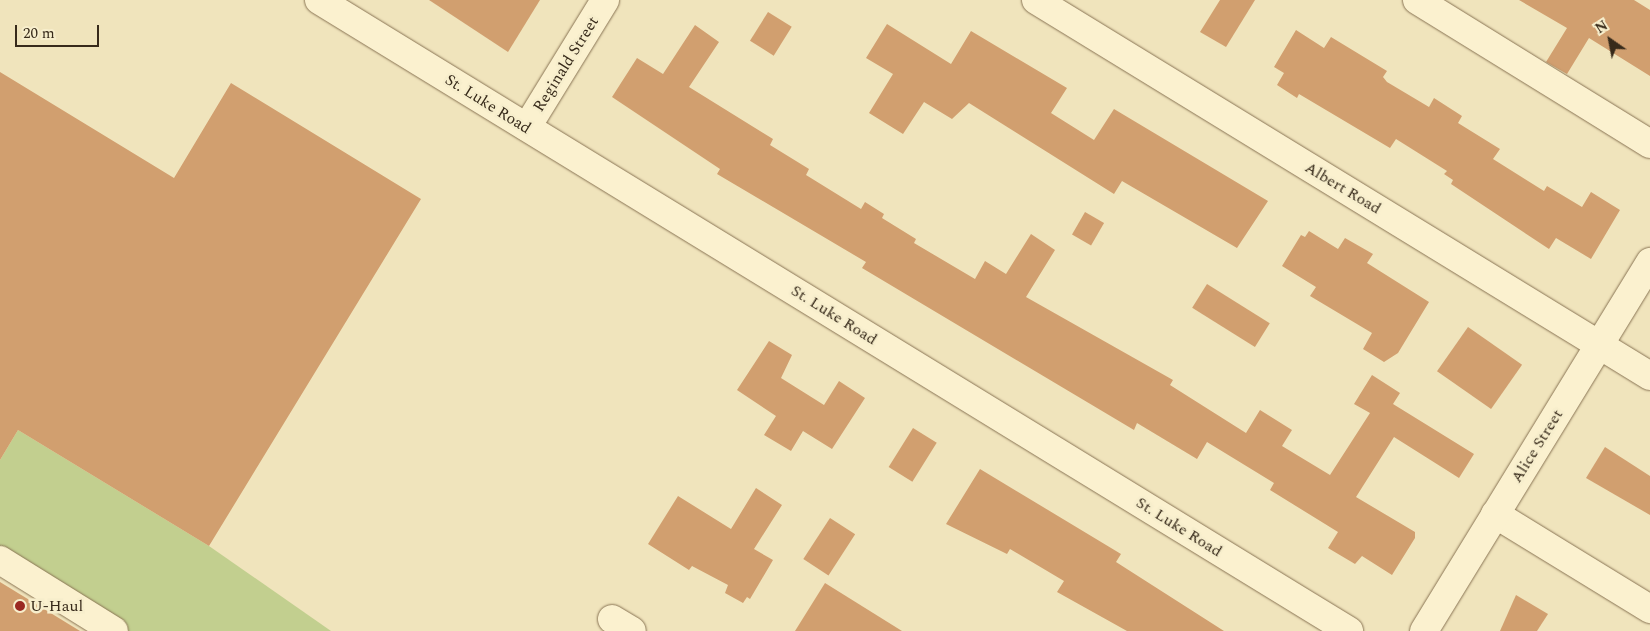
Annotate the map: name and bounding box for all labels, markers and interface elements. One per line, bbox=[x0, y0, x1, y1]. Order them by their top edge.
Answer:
street label: Reginald Street bbox=[529, 13, 603, 115]
scale bar bbox=[18, 15, 101, 47]
north arrow bbox=[1585, 15, 1635, 65]
text: N bbox=[1591, 15, 1612, 39]
text: 20 m bbox=[23, 22, 55, 45]
street label: St. Luke Road bbox=[441, 70, 535, 138]
street label: Albert Road bbox=[1301, 158, 1385, 218]
street label: St. Luke Road bbox=[787, 281, 881, 349]
street label: Alice Street bbox=[1507, 406, 1567, 486]
street label: St. Luke Road bbox=[1132, 493, 1226, 561]
place label: U-Haul bbox=[30, 596, 83, 616]
marker: U-Haul bbox=[14, 600, 26, 612]

